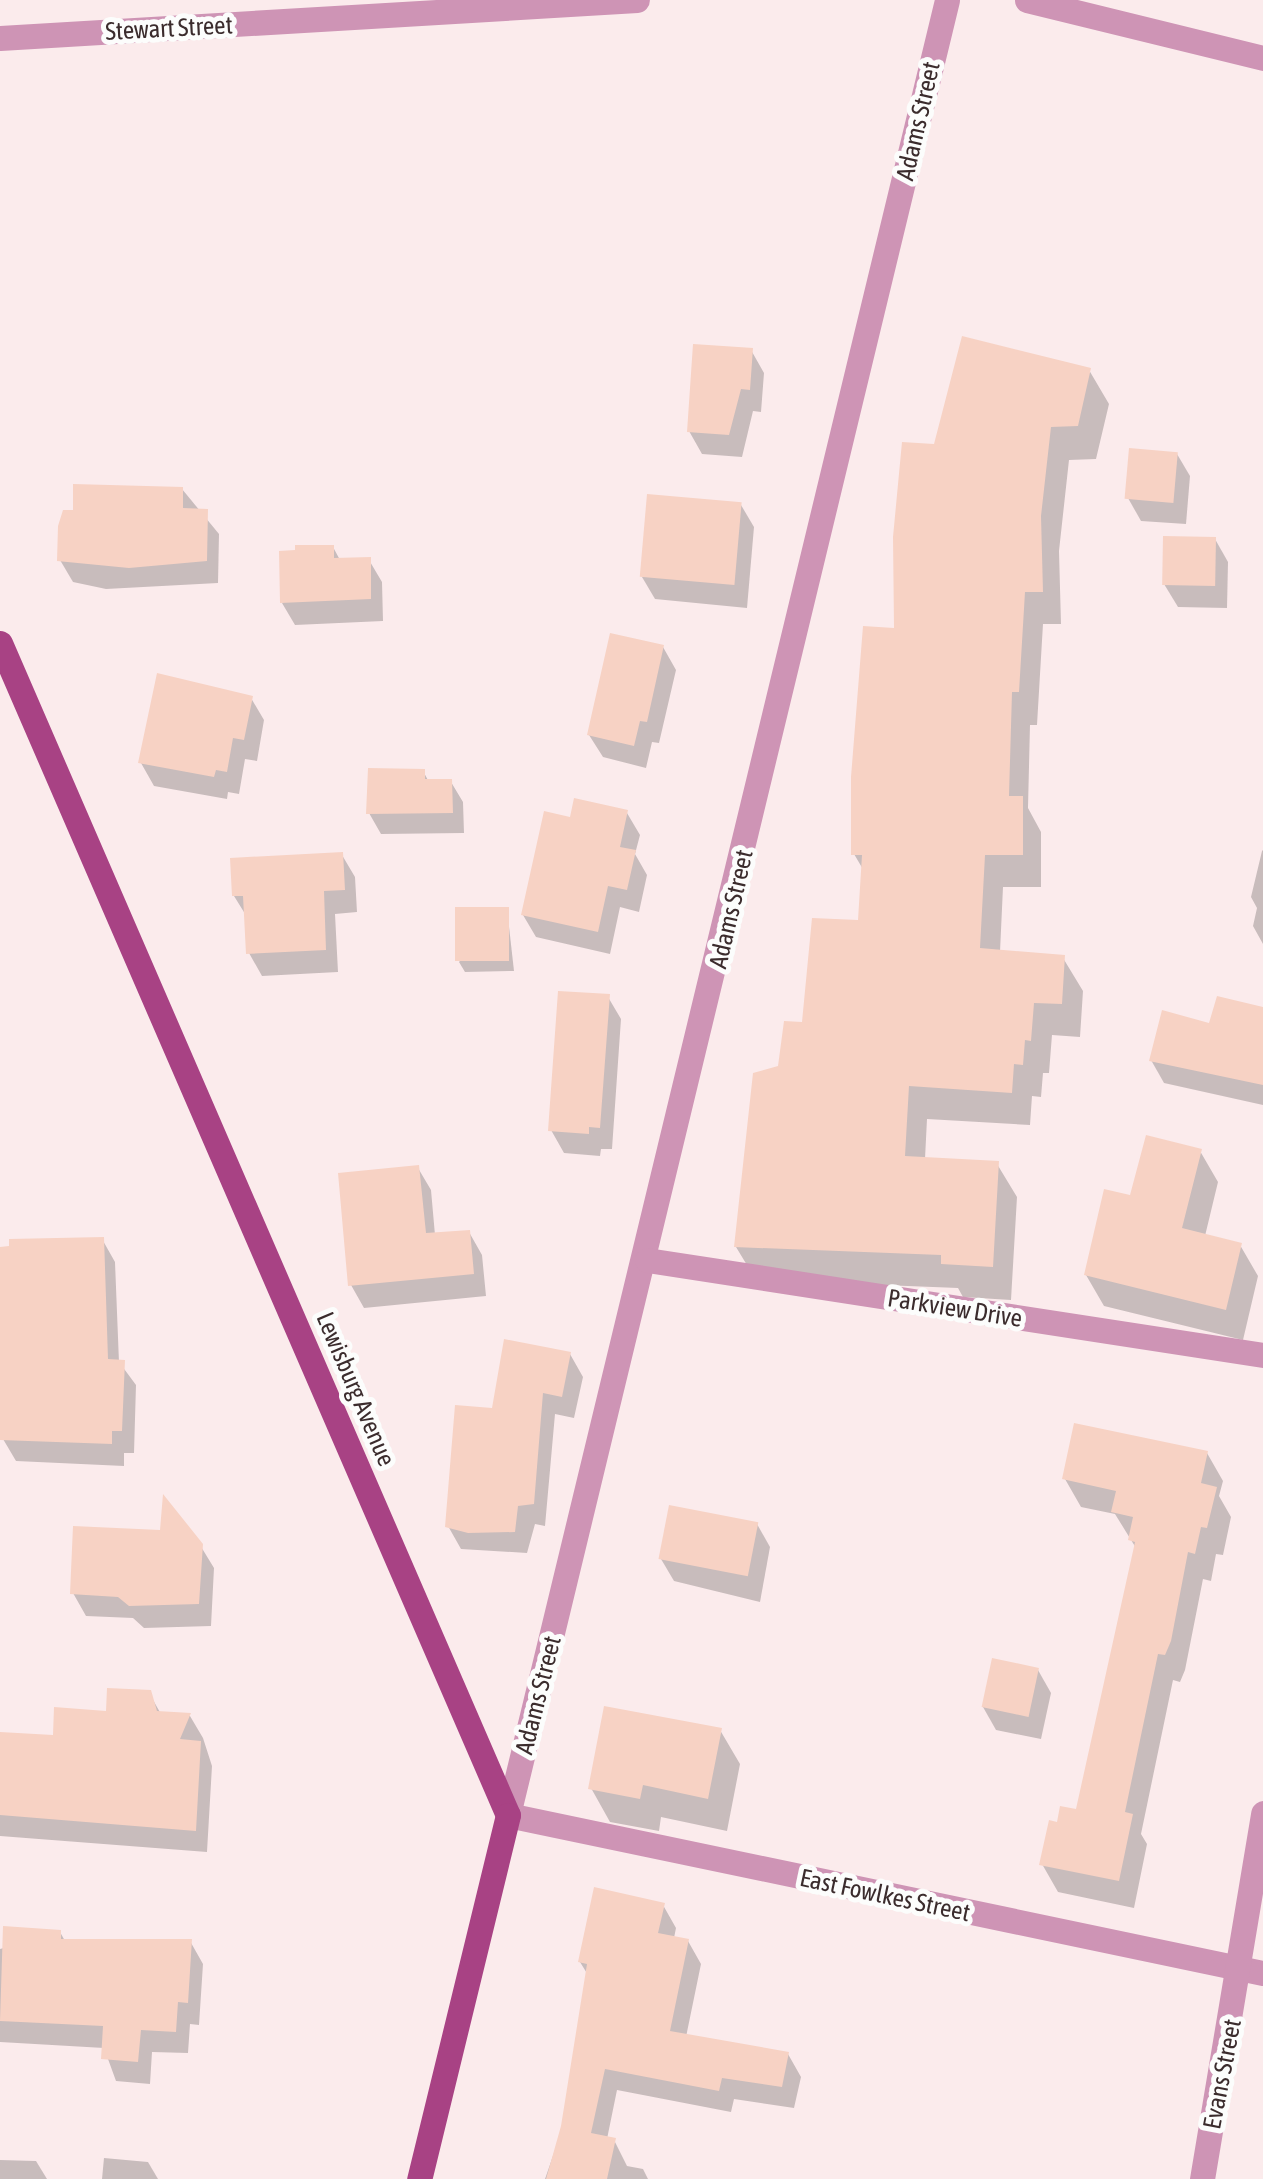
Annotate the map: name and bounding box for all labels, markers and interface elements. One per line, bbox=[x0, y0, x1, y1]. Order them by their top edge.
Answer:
street label: Stewart Street bbox=[105, 10, 233, 46]
street label: Adams Street bbox=[890, 59, 946, 183]
street label: Adams Street bbox=[703, 847, 759, 971]
street label: Parkview Drive bbox=[886, 1283, 1024, 1333]
street label: Lewisburg Avenue bbox=[310, 1308, 402, 1470]
street label: Adams Street bbox=[509, 1633, 567, 1757]
street label: East Fowlkes Street bbox=[797, 1862, 973, 1928]
street label: Evans Street bbox=[1197, 2016, 1247, 2132]

